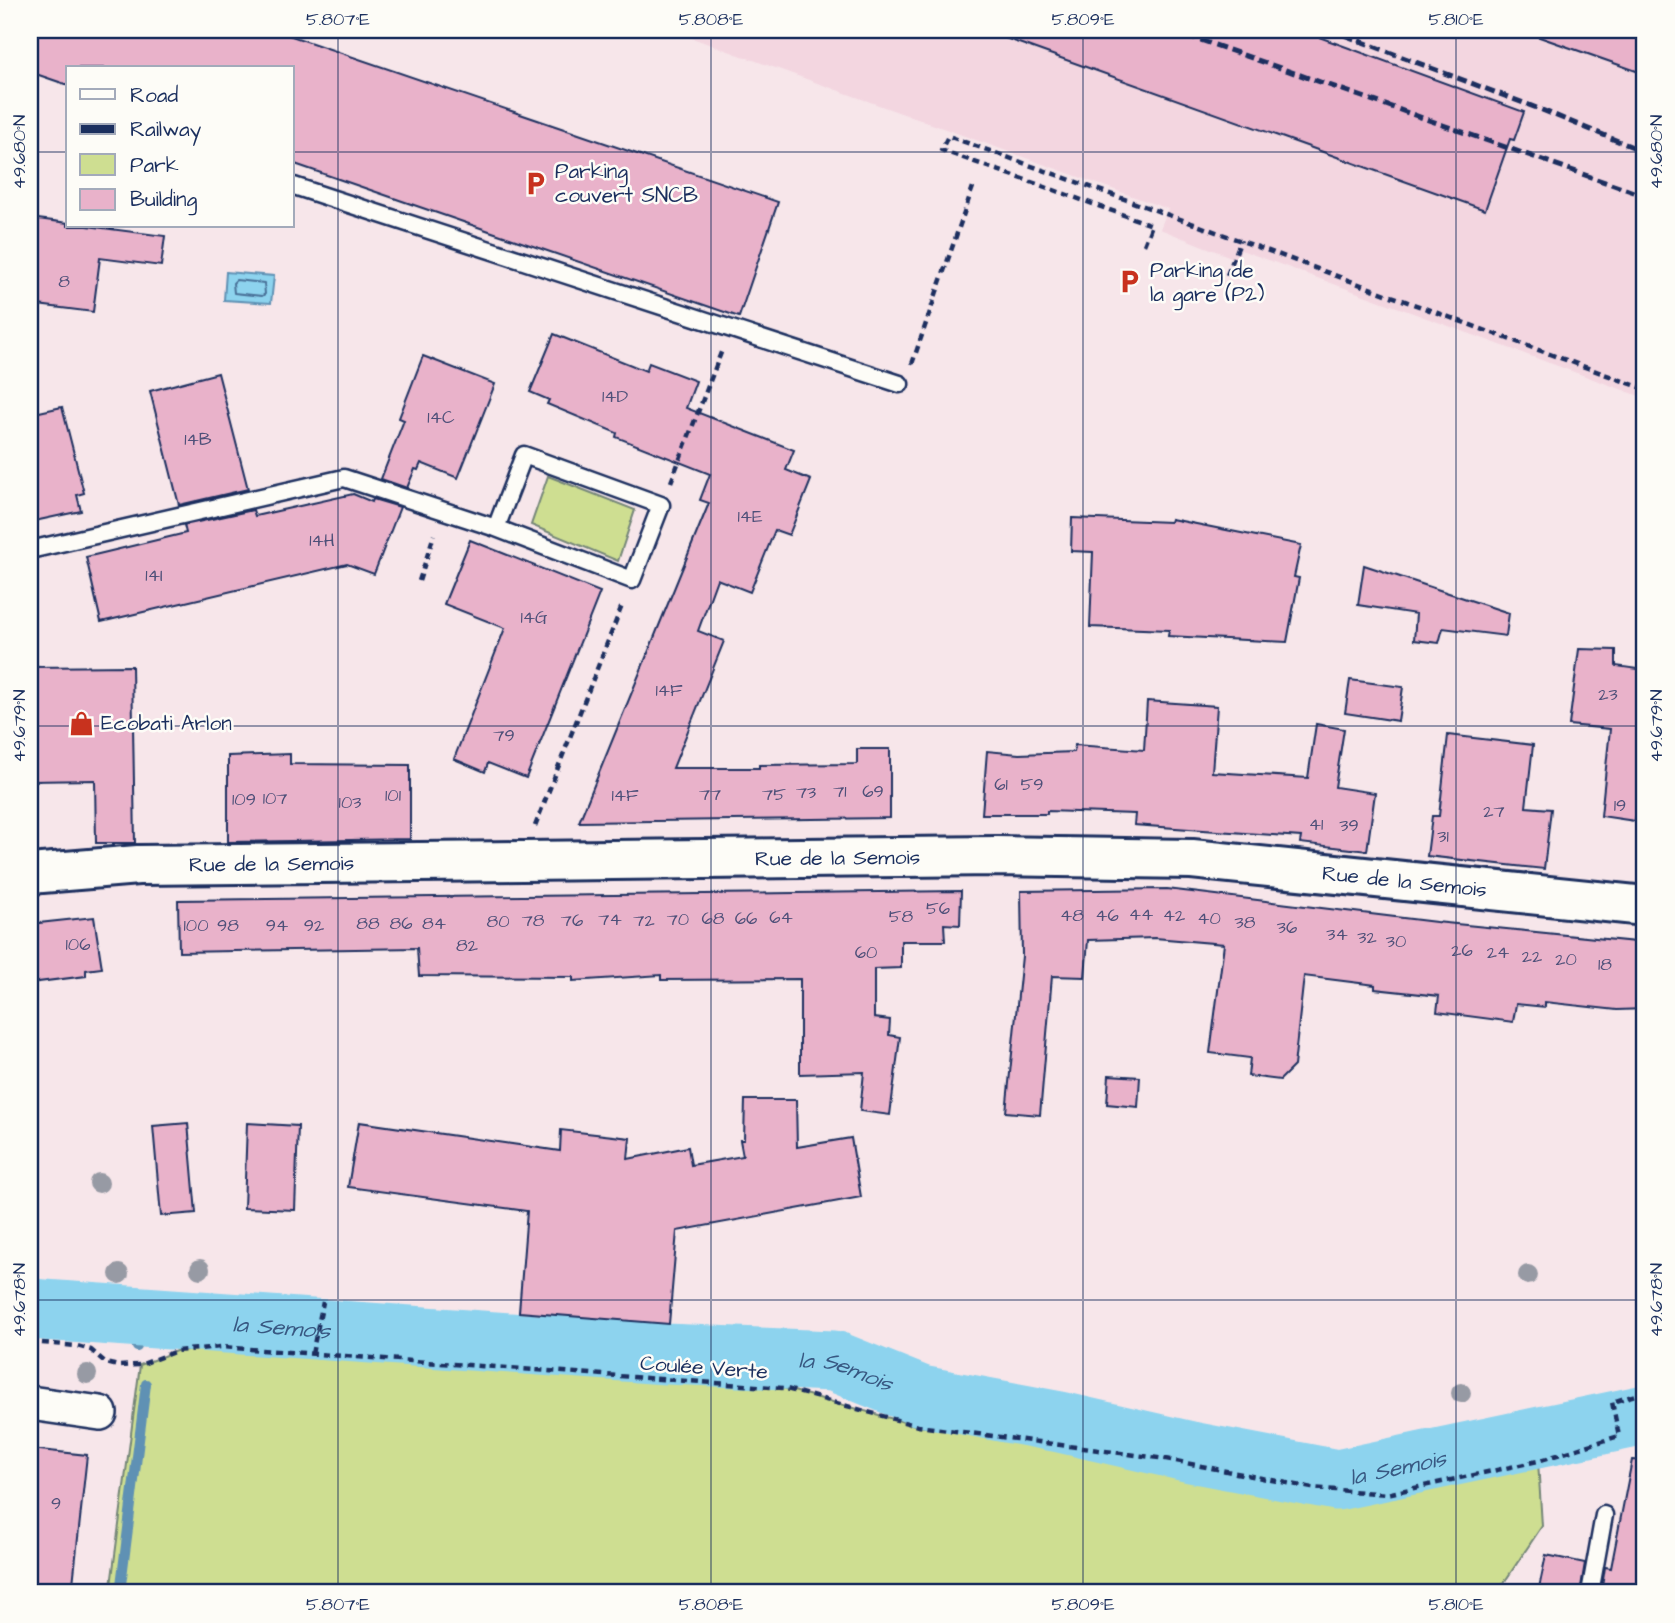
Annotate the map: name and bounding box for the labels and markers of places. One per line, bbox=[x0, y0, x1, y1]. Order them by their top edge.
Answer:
place label: Parking couvert SNCB bbox=[555, 157, 698, 210]
parking icon: Parking couvert SNCB bbox=[521, 169, 549, 197]
place label: Parking de la gare (P2) bbox=[1150, 256, 1264, 311]
parking icon: Parking de la gare (P2) bbox=[1116, 268, 1144, 296]
shop icon: Ecobati Arlon bbox=[67, 709, 95, 737]
place label: Ecobati Arlon bbox=[101, 709, 232, 738]

